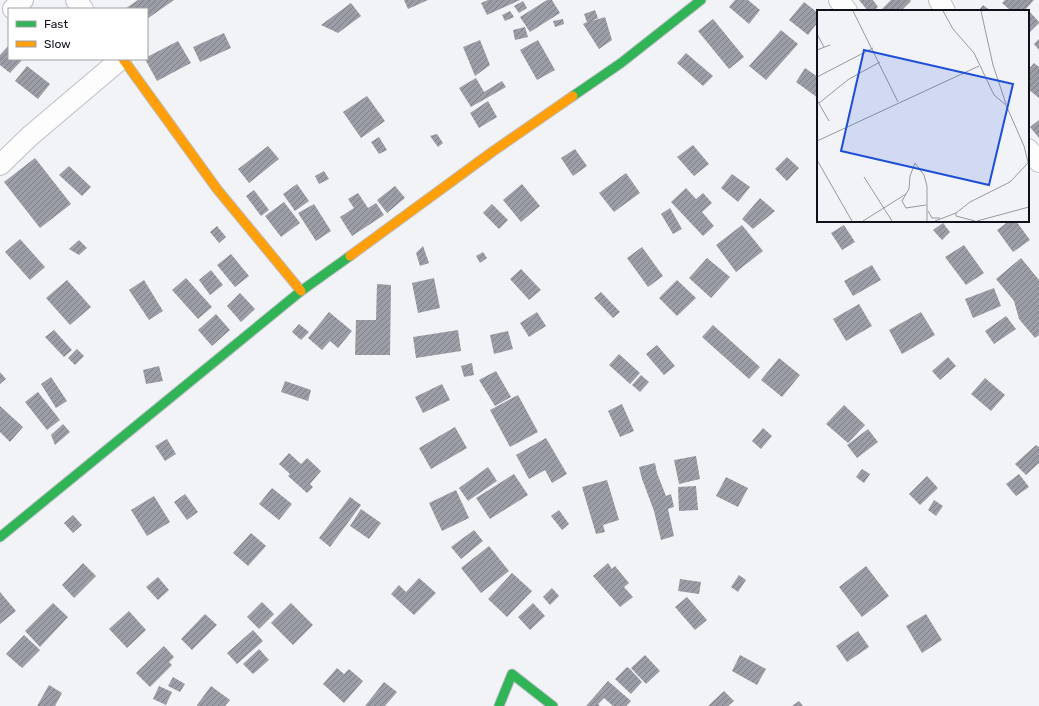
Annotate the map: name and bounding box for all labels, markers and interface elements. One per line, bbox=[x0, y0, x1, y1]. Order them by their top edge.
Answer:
legend bbox=[8, 8, 148, 60]
inset map bbox=[817, 10, 1029, 222]
text: Fast bbox=[44, 17, 68, 31]
text: Slow bbox=[44, 37, 71, 51]

